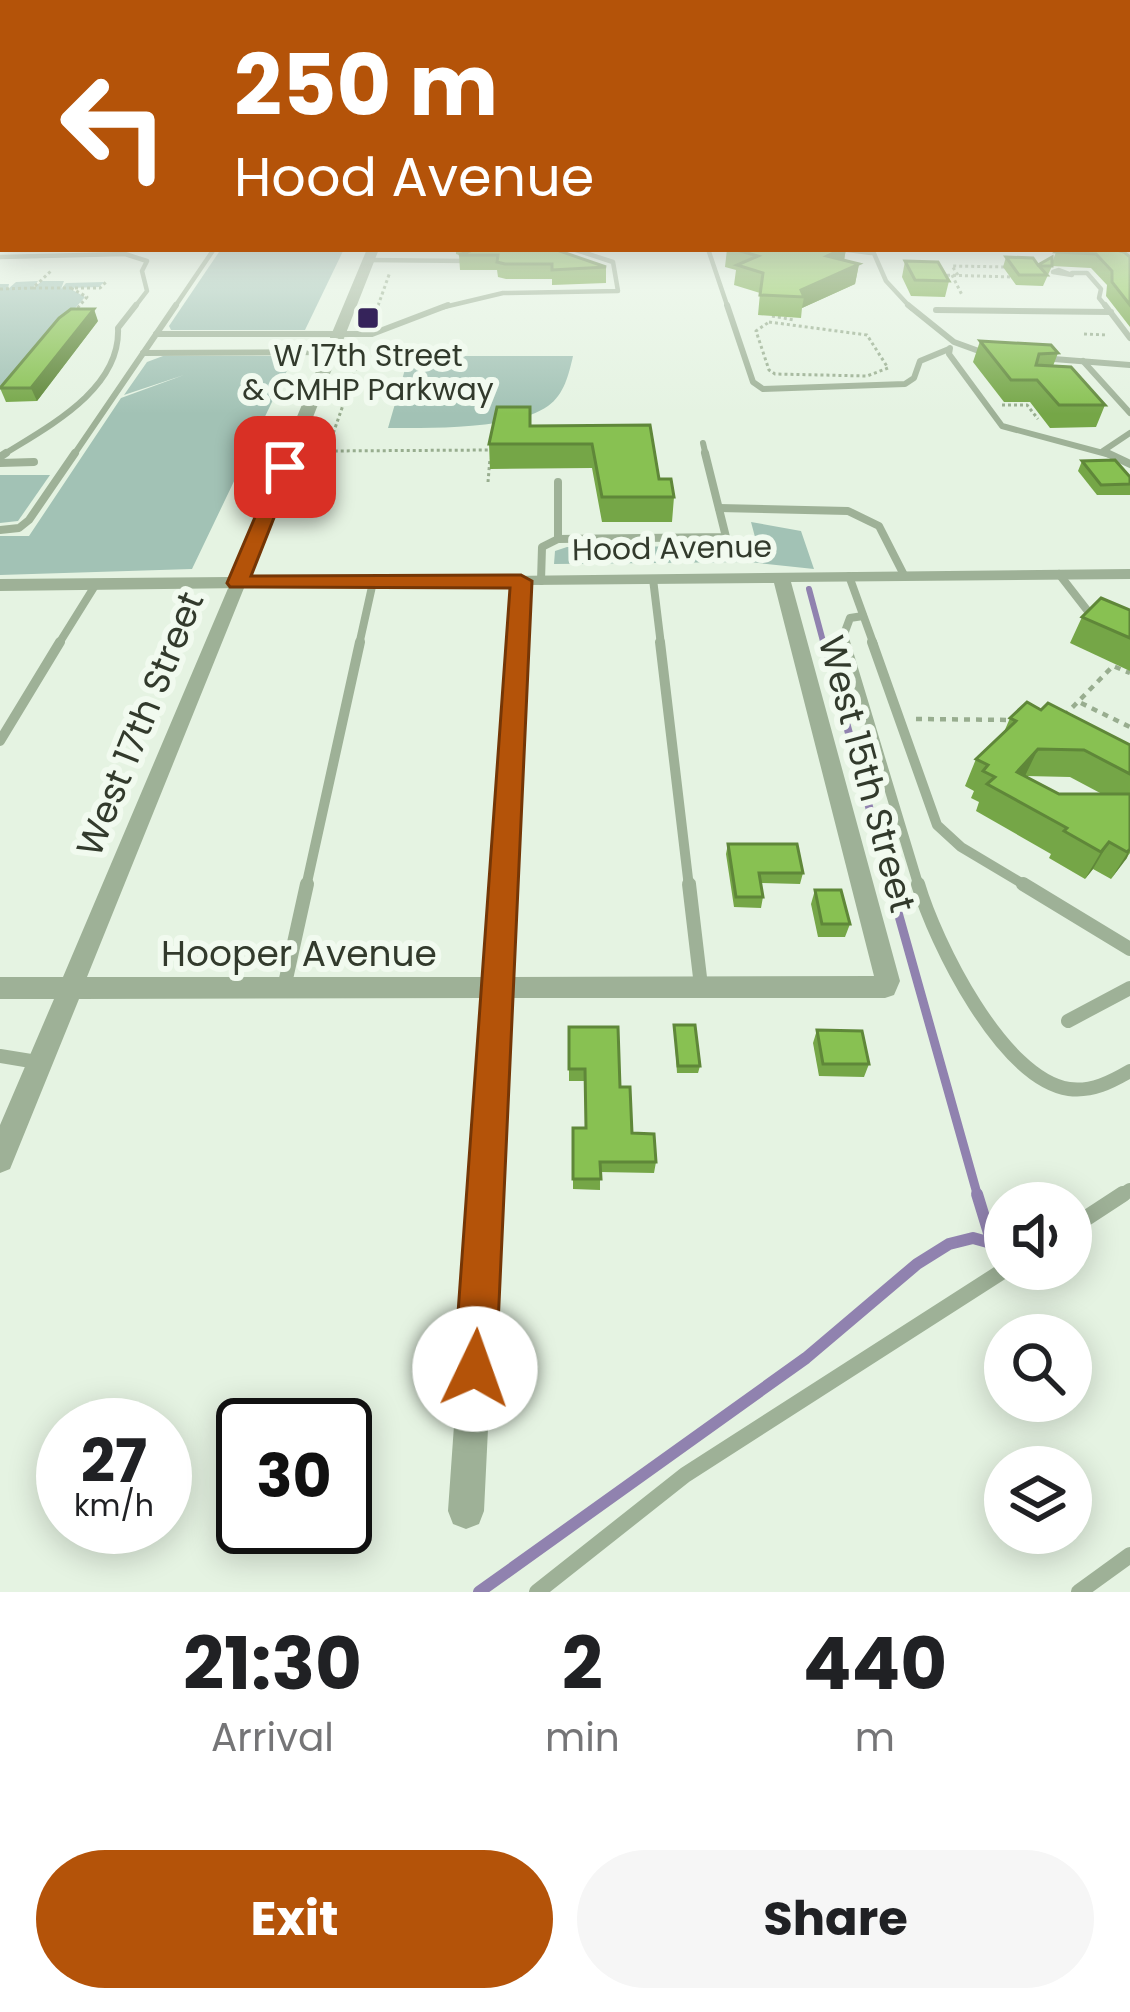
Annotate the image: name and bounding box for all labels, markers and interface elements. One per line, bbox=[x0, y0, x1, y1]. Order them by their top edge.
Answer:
text: 250 m bbox=[234, 27, 498, 144]
icon: left bbox=[36, 48, 192, 204]
text: Hood Avenue bbox=[234, 139, 594, 215]
marker: W 17th Street & CMHP Parkway bbox=[355, 305, 381, 331]
place label: W 17th Street & CMHP Parkway bbox=[242, 334, 494, 411]
pin bbox=[234, 416, 336, 518]
icon: arrive bbox=[252, 434, 318, 500]
street label: Hood Avenue bbox=[572, 525, 772, 571]
street label: West 17th Street bbox=[64, 584, 216, 864]
street label: West 15th Street bbox=[806, 630, 928, 918]
street label: Hooper Avenue bbox=[161, 928, 437, 979]
map controls bbox=[984, 1182, 1092, 1554]
button: sound bbox=[984, 1182, 1092, 1290]
position arrow bbox=[412, 1306, 538, 1432]
button: search bbox=[984, 1314, 1092, 1422]
speed limit sign: 30 bbox=[216, 1398, 372, 1554]
text: 27 bbox=[81, 1419, 147, 1503]
button: layers bbox=[984, 1446, 1092, 1554]
text: km/h bbox=[74, 1484, 154, 1527]
text: 21:30 bbox=[183, 1613, 362, 1714]
text: 2 bbox=[562, 1613, 603, 1714]
text: 440 bbox=[803, 1613, 947, 1714]
text: Arrival bbox=[211, 1710, 334, 1765]
text: min bbox=[545, 1710, 620, 1765]
text: m bbox=[855, 1710, 895, 1765]
button: Exit bbox=[36, 1850, 553, 1988]
button: Share bbox=[577, 1850, 1094, 1988]

